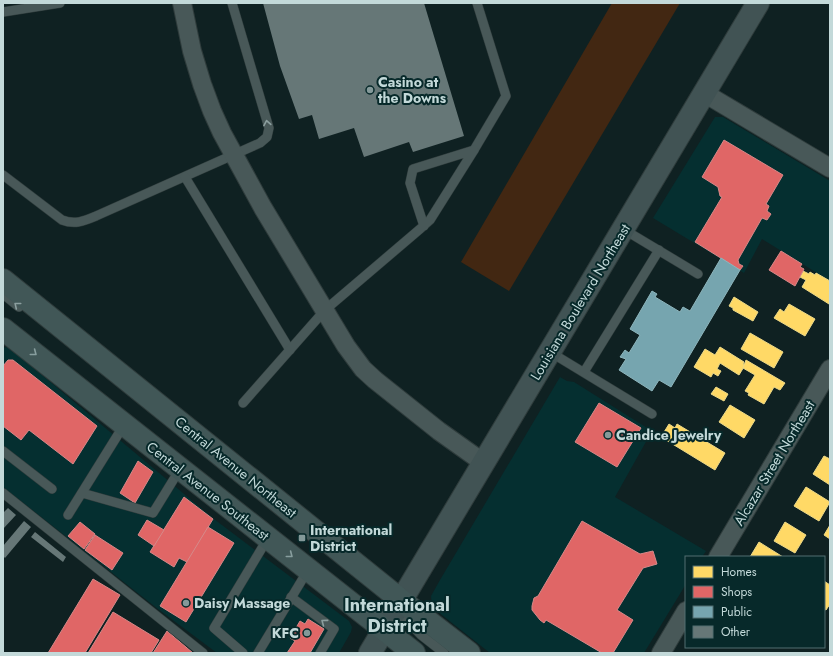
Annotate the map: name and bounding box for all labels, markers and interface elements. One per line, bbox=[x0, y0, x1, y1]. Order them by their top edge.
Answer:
place label: Casino at the Downs bbox=[378, 72, 447, 108]
marker: Casino at the Downs bbox=[365, 85, 375, 95]
one-way arrow bbox=[264, 120, 272, 126]
street label: Louisiana Boulevard Northeast bbox=[525, 220, 635, 384]
one-way arrow bbox=[14, 303, 21, 310]
one-way arrow bbox=[29, 348, 36, 355]
street label: Alcazar Street Northeast bbox=[729, 396, 820, 529]
street label: Central Avenue Northeast bbox=[171, 412, 302, 523]
place label: Candice Jewelry bbox=[616, 425, 722, 445]
marker: Candice Jewelry bbox=[603, 430, 613, 440]
street label: Central Avenue Southeast bbox=[143, 437, 274, 546]
place label: International District bbox=[310, 520, 392, 556]
marker: International District bbox=[297, 533, 307, 543]
one-way arrow bbox=[285, 550, 292, 557]
legend bbox=[685, 556, 825, 648]
text: Homes bbox=[721, 563, 757, 581]
text: Shops bbox=[721, 583, 752, 601]
district label: International District bbox=[344, 592, 450, 639]
place label: Daisy Massage bbox=[194, 593, 290, 613]
marker: Daisy Massage bbox=[181, 598, 191, 608]
text: Public bbox=[721, 603, 752, 621]
one-way arrow bbox=[322, 620, 329, 627]
place label: KFC bbox=[272, 623, 299, 643]
text: Other bbox=[721, 623, 751, 641]
marker: KFC bbox=[302, 628, 312, 638]

